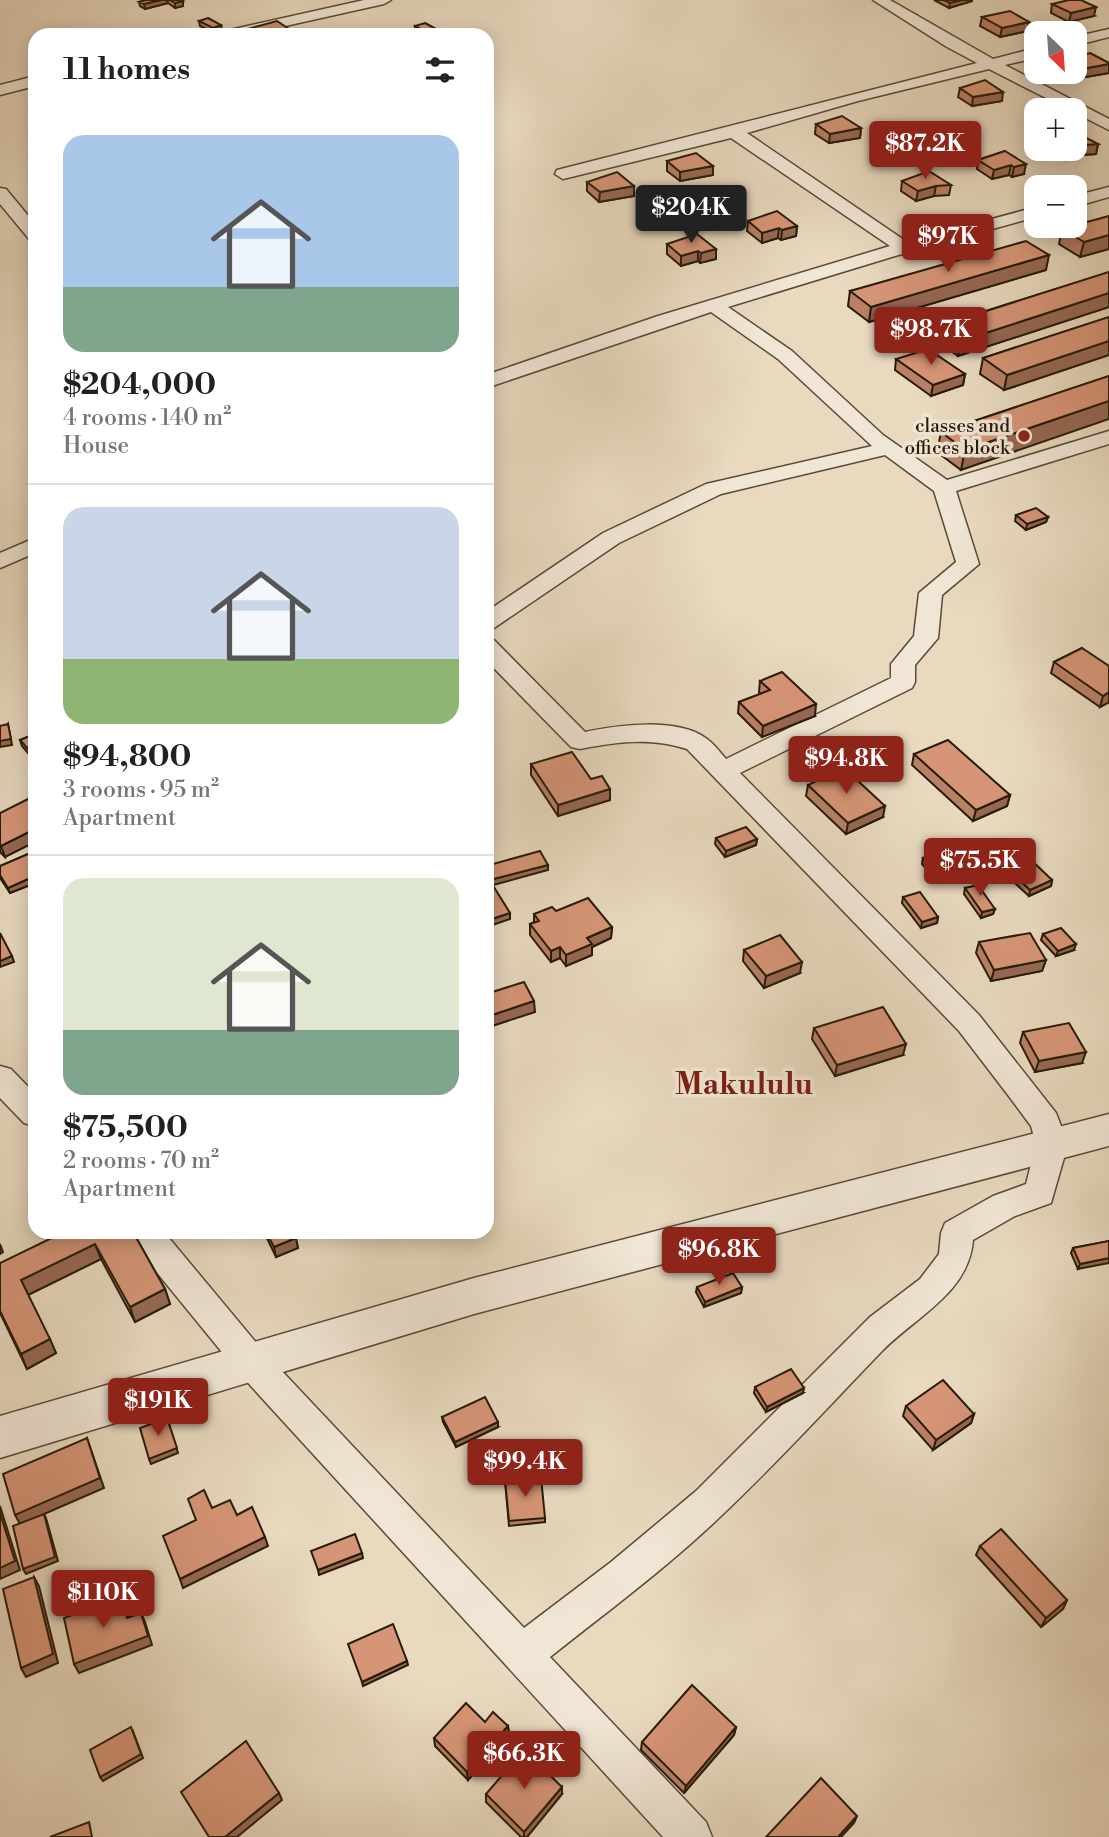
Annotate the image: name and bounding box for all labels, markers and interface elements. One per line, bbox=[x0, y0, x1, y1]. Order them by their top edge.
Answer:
north arrow bbox=[1024, 21, 1087, 84]
map controls bbox=[1024, 21, 1087, 238]
text: 11 homes bbox=[63, 51, 190, 89]
icon: filters bbox=[421, 51, 459, 89]
button: + bbox=[1024, 98, 1087, 161]
pin: $87.2K bbox=[868, 122, 982, 181]
text: $87.2K bbox=[885, 130, 965, 158]
button: − bbox=[1024, 175, 1087, 238]
icon: home bbox=[198, 181, 324, 307]
pin: $204K bbox=[642, 186, 740, 245]
text: $204K bbox=[652, 194, 730, 222]
pin: $97K bbox=[907, 215, 989, 274]
text: $97K bbox=[918, 223, 978, 251]
pin: $98.7K bbox=[874, 308, 988, 367]
text: $98.7K bbox=[890, 316, 972, 344]
text: $204,000 bbox=[63, 366, 216, 404]
text: 4 rooms · 140 m² bbox=[63, 404, 231, 432]
place label: classes and offices block bbox=[905, 414, 1011, 460]
marker: classes and offices block bbox=[1016, 428, 1032, 444]
text: House bbox=[63, 432, 129, 460]
icon: home bbox=[198, 553, 324, 679]
pin: $94.8K bbox=[789, 736, 903, 796]
text: $94,800 bbox=[63, 738, 191, 776]
text: $94.8K bbox=[805, 745, 887, 773]
text: 3 rooms · 95 m² bbox=[63, 776, 219, 804]
text: Apartment bbox=[63, 804, 176, 832]
pin: $75.5K bbox=[923, 838, 1037, 898]
text: $75.5K bbox=[940, 847, 1020, 875]
icon: home bbox=[198, 924, 324, 1050]
district label: Makululu bbox=[675, 1066, 814, 1104]
text: $75,500 bbox=[63, 1109, 188, 1147]
text: 2 rooms · 70 m² bbox=[63, 1147, 219, 1175]
text: Apartment bbox=[63, 1175, 176, 1203]
pin: $96.8K bbox=[662, 1228, 776, 1287]
text: $96.8K bbox=[678, 1236, 760, 1264]
pin: $191K bbox=[109, 1378, 207, 1438]
text: $191K bbox=[124, 1387, 192, 1415]
pin: $99.4K bbox=[468, 1440, 582, 1499]
text: $99.4K bbox=[483, 1448, 567, 1476]
pin: $110K bbox=[54, 1570, 152, 1630]
text: $110K bbox=[67, 1579, 139, 1607]
pin: $66.3K bbox=[467, 1732, 581, 1791]
text: $66.3K bbox=[483, 1740, 565, 1768]

